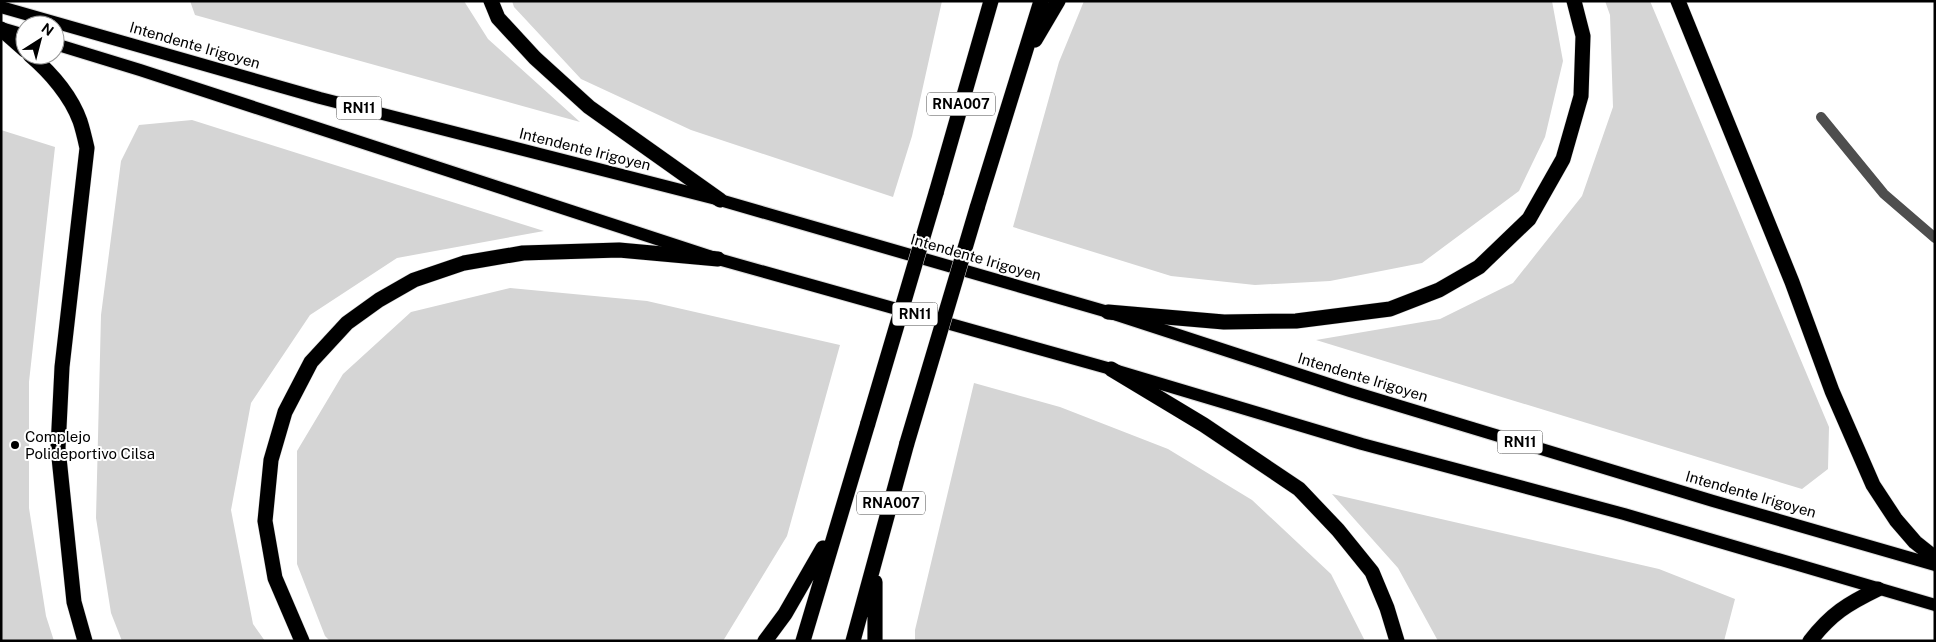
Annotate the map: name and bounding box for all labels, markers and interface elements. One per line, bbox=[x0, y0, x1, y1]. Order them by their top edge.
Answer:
north arrow bbox=[15, 15, 65, 65]
street label: Intendente Irigoyen bbox=[128, 18, 262, 72]
text: N bbox=[39, 20, 57, 39]
road number: RNA007 bbox=[927, 92, 995, 116]
road number: RN11 bbox=[336, 96, 382, 120]
street label: Intendente Irigoyen bbox=[517, 124, 653, 174]
street label: Intendente Irigoyen bbox=[909, 230, 1043, 284]
road number: RN11 bbox=[892, 302, 938, 326]
street label: Intendente Irigoyen bbox=[1296, 349, 1430, 405]
place label: Complejo Polideportivo Cilsa bbox=[25, 428, 155, 462]
road number: RN11 bbox=[1498, 431, 1542, 454]
marker: Complejo Polideportivo Cilsa bbox=[9, 439, 21, 451]
street label: Intendente Irigoyen bbox=[1684, 467, 1818, 521]
road number: RNA007 bbox=[857, 492, 925, 514]

